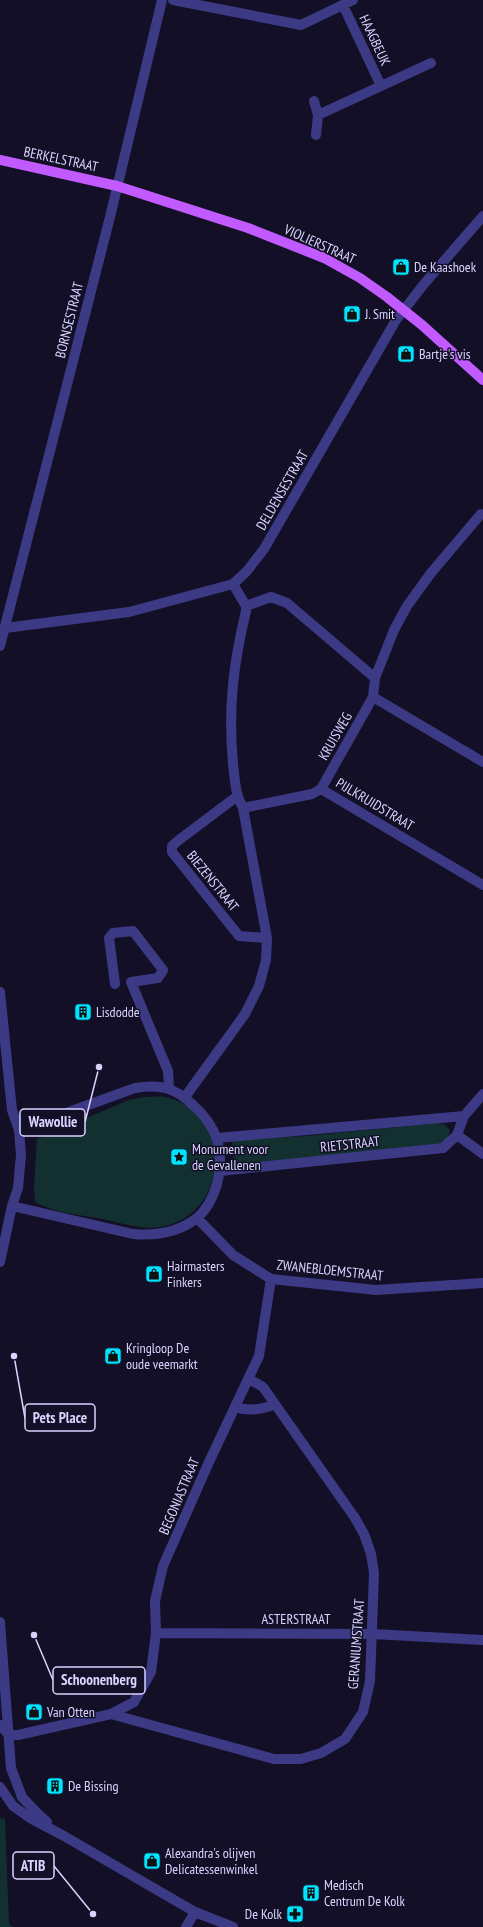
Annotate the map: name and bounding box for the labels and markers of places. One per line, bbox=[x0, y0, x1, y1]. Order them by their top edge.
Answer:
shop icon: De Kaashoek bbox=[391, 257, 411, 277]
place label: De Kaashoek bbox=[414, 258, 477, 276]
shop icon: J. Smit bbox=[342, 304, 362, 324]
place label: J. Smit bbox=[364, 305, 395, 323]
shop icon: Bartje's vis bbox=[396, 344, 416, 364]
place label: Bartje's vis bbox=[419, 345, 471, 363]
building icon: Lisdodde bbox=[73, 1002, 93, 1022]
place label: Lisdodde bbox=[96, 1003, 140, 1021]
callout: Wawollie bbox=[20, 1109, 85, 1136]
place label: Monument voor de Gevallenen bbox=[192, 1140, 269, 1174]
place icon: Monument voor de Gevallenen bbox=[169, 1147, 189, 1167]
place label: Hairmasters Finkers bbox=[167, 1257, 225, 1291]
shop icon: Hairmasters Finkers bbox=[144, 1264, 164, 1284]
place label: Kringloop De oude veemarkt bbox=[126, 1339, 198, 1373]
shop icon: Kringloop De oude veemarkt bbox=[103, 1346, 123, 1366]
callout: Pets Place bbox=[25, 1404, 95, 1431]
callout: Schoonenberg bbox=[53, 1667, 145, 1694]
shop icon: Van Otten bbox=[24, 1702, 44, 1722]
place label: Van Otten bbox=[46, 1703, 95, 1721]
building icon: De Bissing bbox=[45, 1776, 65, 1796]
place label: De Bissing bbox=[68, 1777, 118, 1795]
place label: Alexandra's olijven Delicatessenwinkel bbox=[165, 1844, 258, 1878]
shop icon: Alexandra's olijven Delicatessenwinkel bbox=[142, 1851, 162, 1871]
callout: ATIB bbox=[13, 1852, 54, 1879]
place label: Medisch Centrum De Kolk bbox=[324, 1876, 406, 1910]
building icon: Medisch Centrum De Kolk bbox=[301, 1883, 321, 1903]
pharmacy icon: De Kolk bbox=[285, 1904, 305, 1924]
place label: De Kolk bbox=[245, 1905, 283, 1923]

